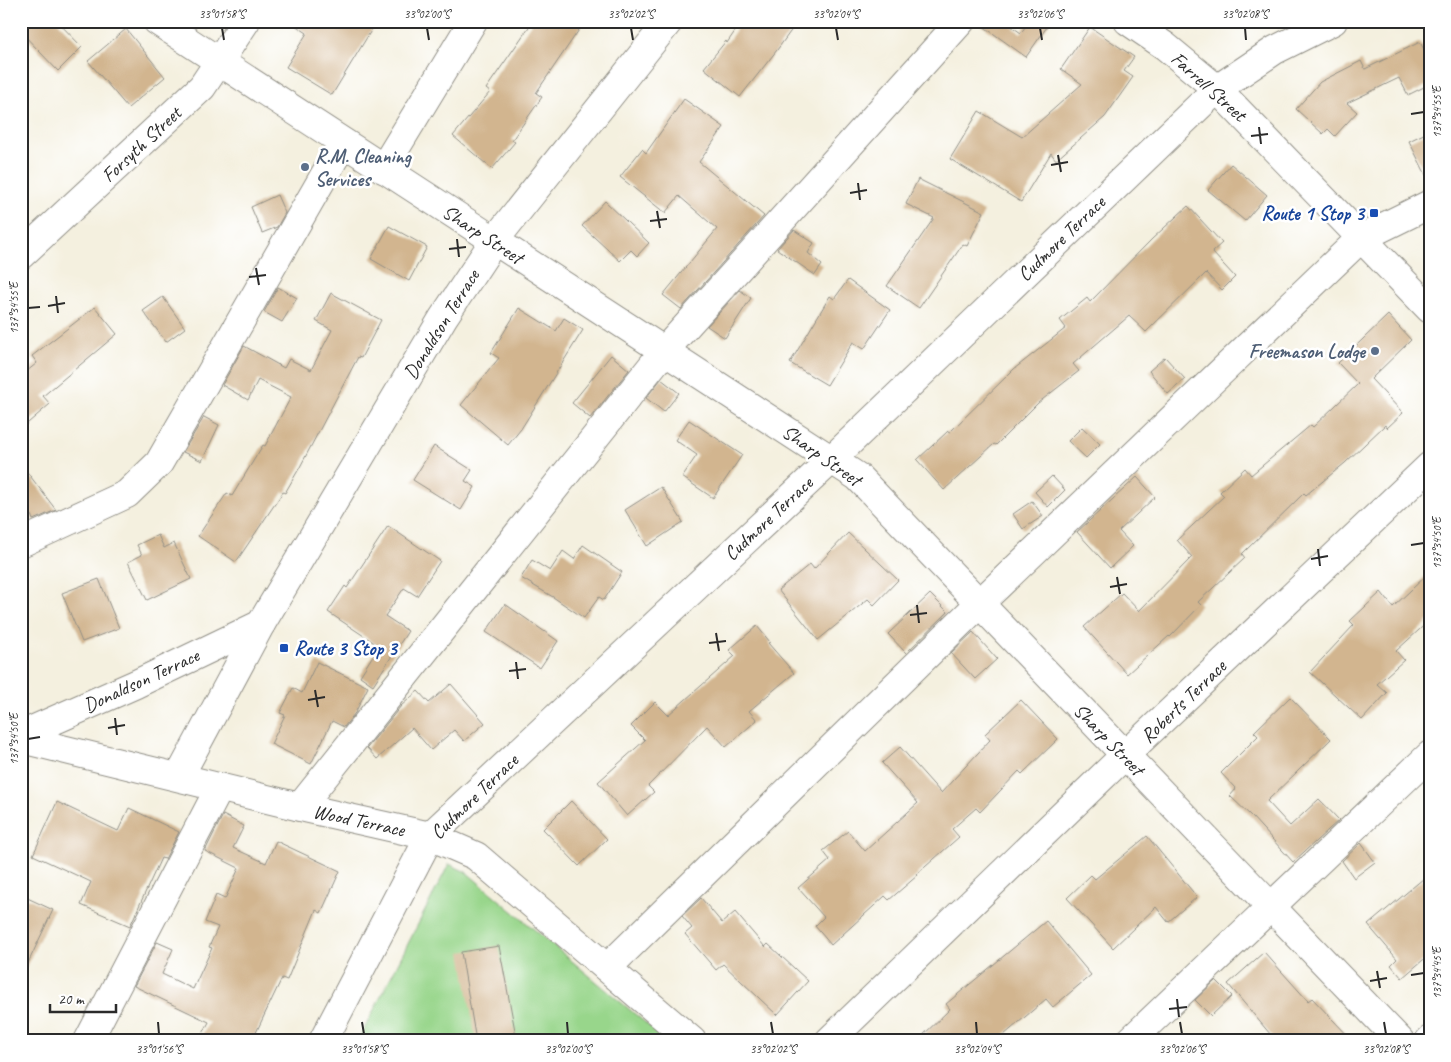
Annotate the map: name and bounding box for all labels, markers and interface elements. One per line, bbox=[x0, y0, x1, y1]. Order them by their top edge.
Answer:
text: 33°01'58"S bbox=[199, 6, 247, 22]
text: 33°02'00"S bbox=[404, 6, 452, 22]
text: 33°02'02"S bbox=[608, 6, 656, 22]
text: 33°02'04"S bbox=[813, 6, 861, 22]
text: 33°02'06"S bbox=[1017, 6, 1065, 22]
text: 33°02'08"S bbox=[1222, 6, 1270, 22]
street label: Farrell Street bbox=[1166, 46, 1253, 128]
text: 137°34'55"E bbox=[1429, 84, 1445, 138]
street label: Forsyth Street bbox=[96, 99, 188, 188]
place label: R.M. Cleaning Services bbox=[315, 144, 413, 192]
marker: R.M. Cleaning Services bbox=[299, 161, 311, 173]
street label: Cudmore Terrace bbox=[1012, 189, 1112, 286]
street label: Sharp Street bbox=[438, 199, 530, 271]
place label: Route 1 Stop 3 bbox=[1261, 201, 1366, 226]
marker: Route 1 Stop 3 bbox=[1368, 207, 1380, 219]
street label: Donaldson Terrace bbox=[398, 264, 486, 384]
text: 137°34'55"E bbox=[6, 280, 22, 334]
place label: Freemason Lodge bbox=[1249, 339, 1366, 364]
marker: Freemason Lodge bbox=[1369, 345, 1381, 357]
street label: Sharp Street bbox=[777, 419, 869, 494]
street label: Cudmore Terrace bbox=[719, 470, 819, 566]
text: 137°34'50"E bbox=[1429, 515, 1445, 569]
place label: Route 3 Stop 3 bbox=[294, 636, 399, 661]
street label: Donaldson Terrace bbox=[79, 642, 204, 718]
marker: Route 3 Stop 3 bbox=[278, 642, 290, 654]
street label: Roberts Terrace bbox=[1135, 653, 1232, 748]
street label: Sharp Street bbox=[1068, 698, 1152, 783]
text: 137°34'50"E bbox=[6, 711, 22, 765]
street label: Cudmore Terrace bbox=[425, 747, 525, 844]
street label: Wood Terrace bbox=[311, 799, 408, 843]
text: 137°34'45"E bbox=[1429, 945, 1445, 999]
scale bar bbox=[50, 982, 116, 1014]
text: 20 m bbox=[58, 990, 85, 1009]
text: 33°01'56"S bbox=[136, 1041, 184, 1057]
text: 33°01'58"S bbox=[341, 1041, 389, 1057]
text: 33°02'00"S bbox=[545, 1041, 593, 1057]
text: 33°02'02"S bbox=[750, 1041, 798, 1057]
text: 33°02'04"S bbox=[954, 1041, 1002, 1057]
text: 33°02'06"S bbox=[1159, 1041, 1207, 1057]
text: 33°02'08"S bbox=[1363, 1041, 1411, 1057]

